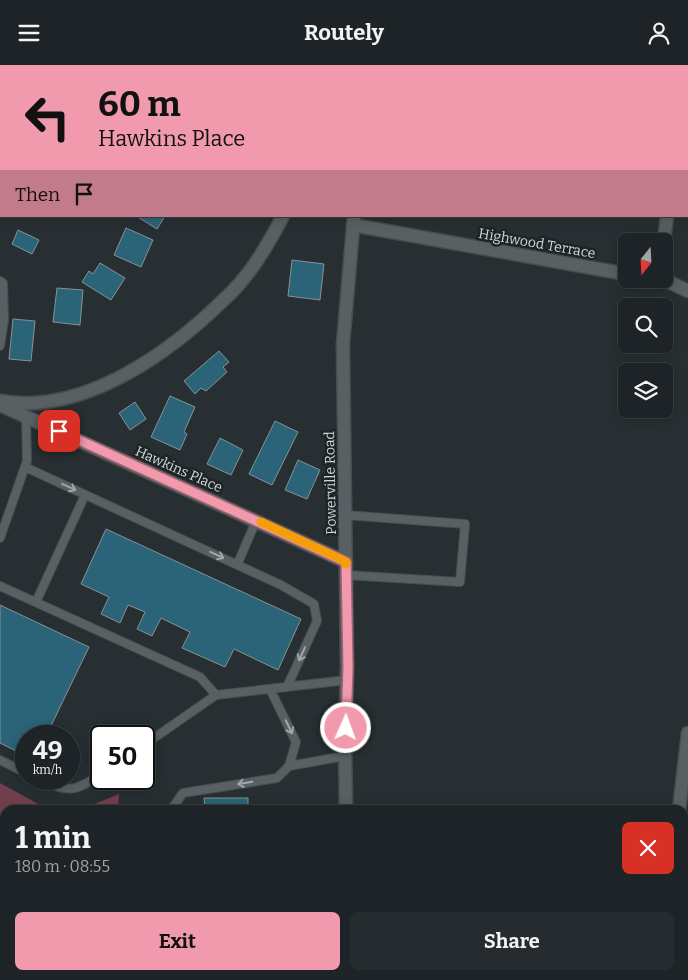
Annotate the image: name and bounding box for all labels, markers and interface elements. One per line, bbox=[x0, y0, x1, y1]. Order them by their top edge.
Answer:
icon: menu bbox=[15, 19, 43, 47]
text: Routely bbox=[304, 19, 384, 46]
icon: person bbox=[645, 19, 673, 47]
text: 60 m bbox=[98, 83, 181, 125]
icon: left bbox=[15, 85, 80, 150]
text: Hawkins Place bbox=[98, 125, 245, 152]
icon: arrive bbox=[70, 180, 98, 208]
text: Then bbox=[15, 183, 60, 206]
street label: Highwood Terrace bbox=[477, 225, 597, 262]
north arrow bbox=[618, 233, 672, 287]
map controls bbox=[618, 233, 673, 418]
button: search bbox=[618, 298, 673, 353]
button: layers bbox=[618, 363, 673, 418]
pin bbox=[38, 410, 80, 452]
icon: arrive bbox=[45, 417, 73, 445]
street label: Powerville Road bbox=[321, 431, 340, 535]
street label: Hawkins Place bbox=[133, 443, 225, 496]
one-way arrow bbox=[61, 483, 76, 493]
one-way arrow bbox=[209, 551, 224, 561]
one-way arrow bbox=[297, 646, 306, 661]
position arrow bbox=[319, 701, 371, 753]
one-way arrow bbox=[285, 719, 294, 734]
speed limit sign: 50 bbox=[90, 725, 155, 790]
text: 49 bbox=[32, 736, 63, 766]
text: km/h bbox=[33, 763, 62, 777]
one-way arrow bbox=[238, 778, 254, 788]
text: 1 min bbox=[15, 820, 91, 856]
button: close bbox=[622, 822, 674, 874]
text: 180 m · 08:55 bbox=[15, 857, 110, 876]
button: Exit bbox=[15, 912, 340, 970]
button: Share bbox=[350, 912, 674, 970]

